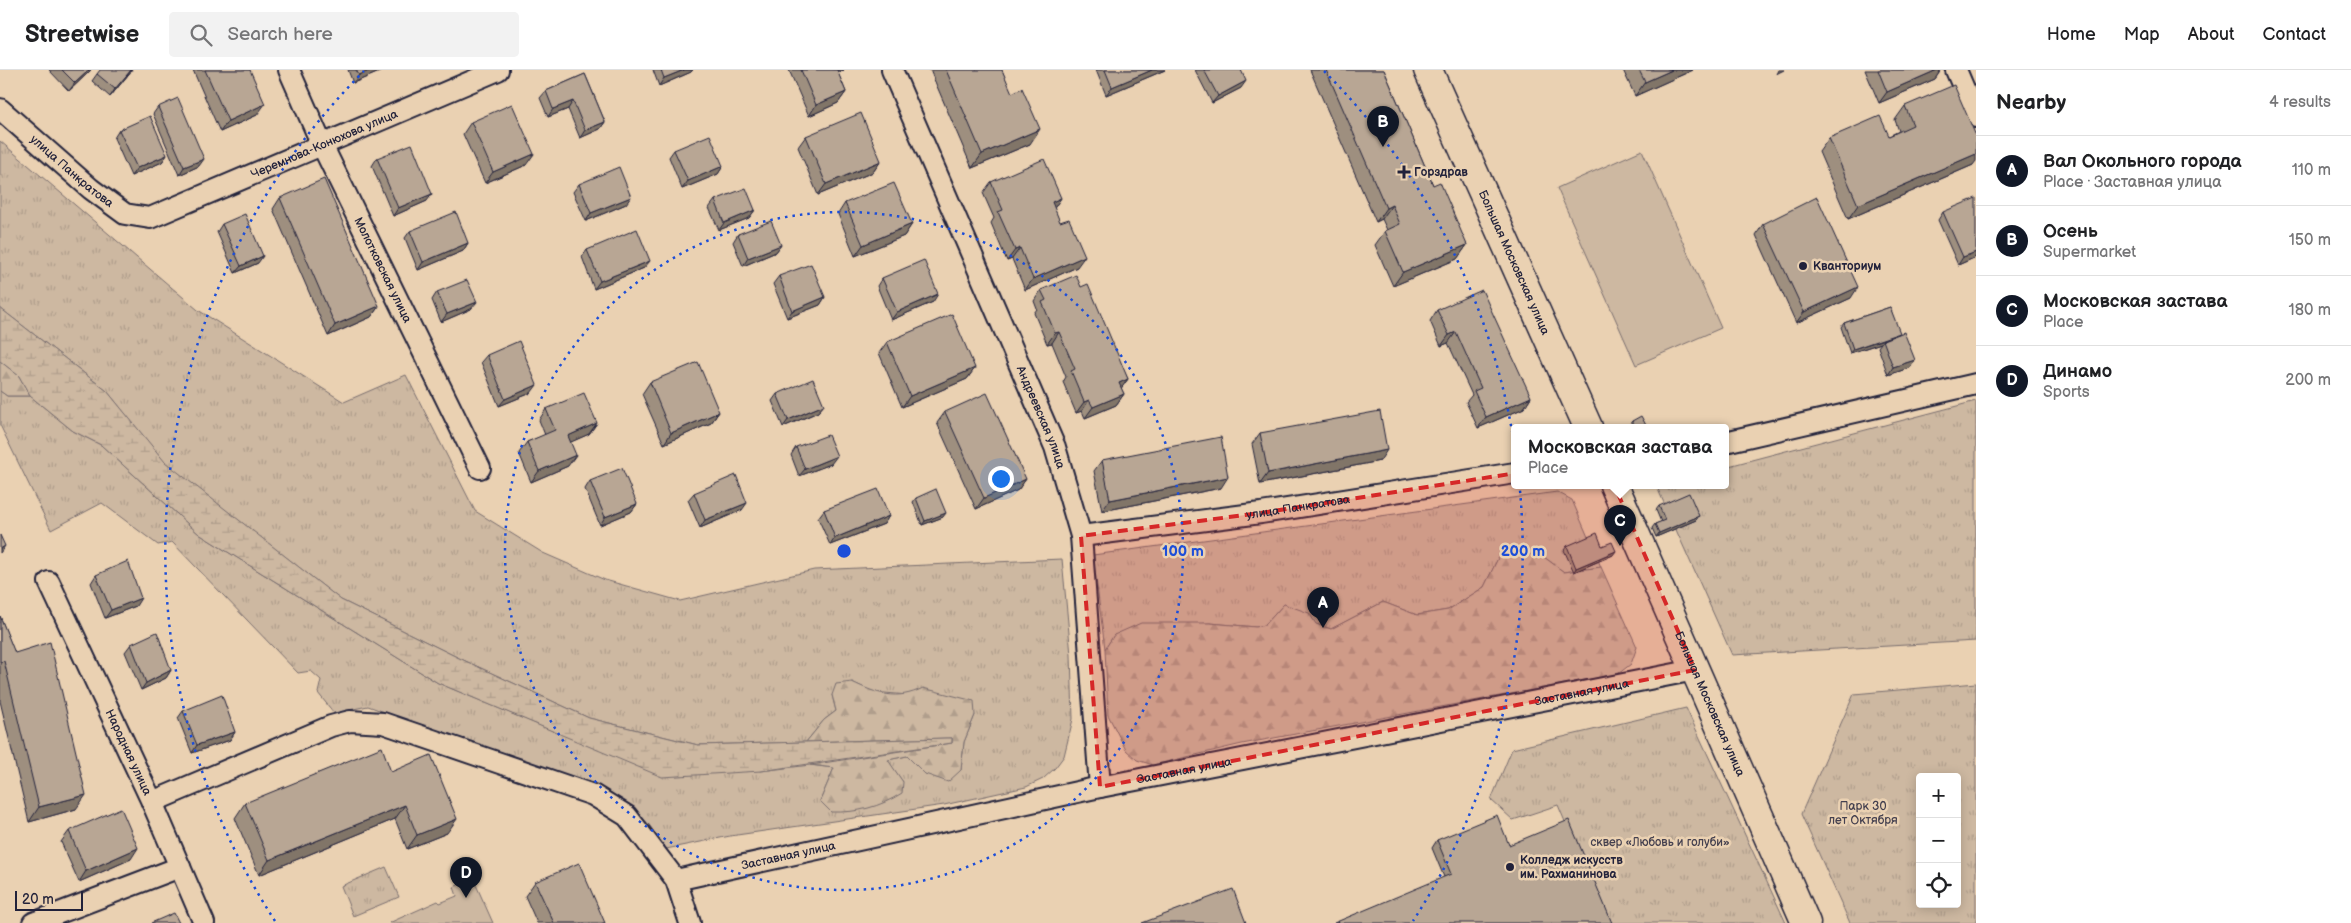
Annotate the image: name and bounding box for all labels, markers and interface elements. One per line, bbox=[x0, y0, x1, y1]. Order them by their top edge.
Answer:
search box bbox=[169, 12, 519, 57]
text: Streetwise bbox=[25, 20, 139, 49]
icon: search bbox=[187, 21, 215, 49]
text: Search here bbox=[227, 23, 333, 46]
text: Home bbox=[2047, 24, 2096, 45]
text: Map bbox=[2124, 24, 2160, 45]
text: About bbox=[2188, 24, 2235, 45]
text: Contact bbox=[2263, 24, 2326, 45]
text: Nearby bbox=[1996, 90, 2066, 115]
text: 4 results bbox=[2269, 93, 2331, 112]
pin: B bbox=[1367, 106, 1399, 147]
street label: Черемнова-Конюхова улица bbox=[249, 107, 400, 182]
street label: улица Панкратова bbox=[27, 132, 116, 211]
text: Вал Окольного города bbox=[2043, 150, 2241, 173]
text: A bbox=[2007, 161, 2017, 180]
text: 110 m bbox=[2292, 161, 2331, 180]
place label: Горздрав bbox=[1414, 165, 1468, 180]
marker: Горздрав bbox=[1398, 166, 1410, 178]
text: Place · Заставная улица bbox=[2043, 173, 2222, 192]
street label: Большая Московская улица bbox=[1475, 188, 1553, 337]
street label: Молотковская улица bbox=[350, 215, 415, 325]
text: Осень bbox=[2043, 220, 2098, 243]
text: B bbox=[2006, 231, 2018, 250]
text: 150 m bbox=[2289, 231, 2331, 250]
text: Supermarket bbox=[2043, 243, 2136, 262]
place label: Кванториум bbox=[1813, 259, 1881, 274]
marker: Кванториум bbox=[1797, 260, 1809, 272]
text: Московская застава bbox=[2043, 290, 2227, 313]
text: C bbox=[2006, 301, 2018, 320]
text: 180 m bbox=[2289, 301, 2331, 320]
text: Place bbox=[2043, 313, 2084, 332]
text: Динамо bbox=[2043, 360, 2112, 383]
street label: Андреевская улица bbox=[1012, 363, 1068, 471]
text: D bbox=[2006, 371, 2018, 390]
text: 200 m bbox=[2285, 371, 2331, 390]
text: Sports bbox=[2043, 383, 2090, 402]
popup bbox=[1511, 424, 1729, 489]
text: Московская застава bbox=[1528, 436, 1712, 459]
text: Place bbox=[1528, 459, 1568, 478]
your location bbox=[988, 466, 1014, 492]
street label: улица Панкратова bbox=[1245, 492, 1351, 523]
pin: C bbox=[1604, 505, 1636, 546]
centre of rings bbox=[835, 542, 853, 560]
text: 100 m bbox=[1162, 542, 1204, 561]
text: 200 m bbox=[1501, 542, 1545, 561]
pin: A bbox=[1307, 587, 1339, 628]
street label: Большая Московская улица bbox=[1671, 629, 1748, 779]
street label: Заставная улица bbox=[1533, 676, 1630, 709]
street label: Народная улица bbox=[102, 707, 155, 798]
street label: Заставная улица bbox=[1136, 754, 1233, 788]
map controls bbox=[1916, 773, 1961, 908]
button: + bbox=[1916, 773, 1961, 818]
park label: Парк 30 лет Октября bbox=[1828, 799, 1898, 828]
button: − bbox=[1916, 818, 1961, 863]
park label: сквер «Любовь и голуби» bbox=[1590, 835, 1730, 850]
street label: Заставная улица bbox=[740, 838, 837, 873]
place label: Колледж искусств им. Рахманинова bbox=[1520, 853, 1623, 882]
pin: D bbox=[450, 857, 482, 898]
marker: Колледж искусств им. Рахманинова bbox=[1504, 861, 1516, 873]
button: locate bbox=[1916, 863, 1961, 908]
scale bar bbox=[15, 888, 82, 911]
text: 20 m bbox=[22, 891, 54, 908]

